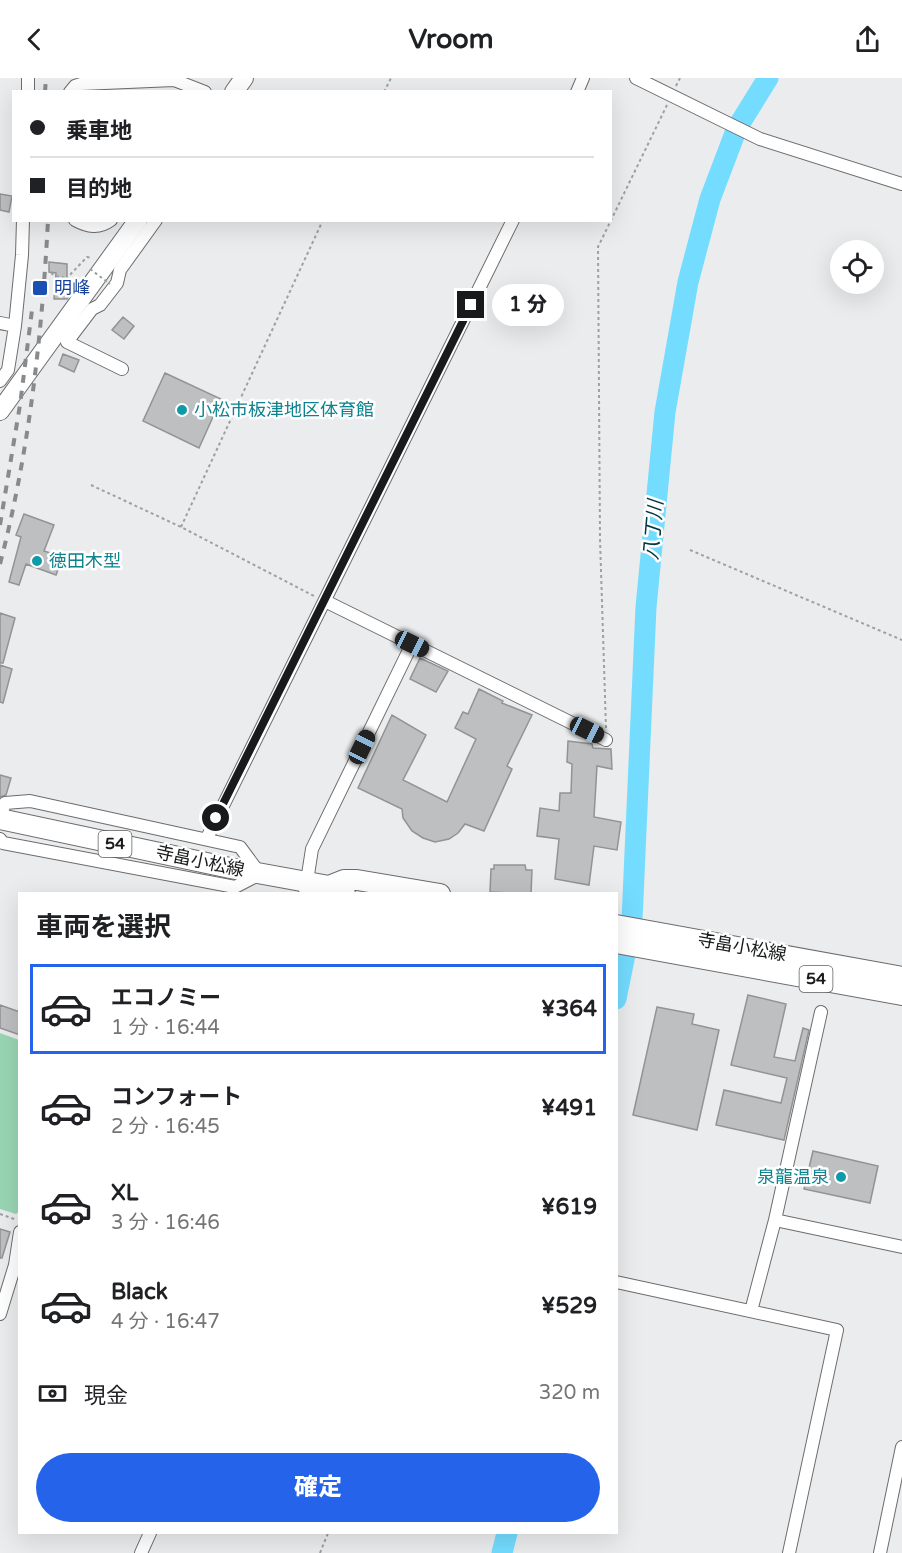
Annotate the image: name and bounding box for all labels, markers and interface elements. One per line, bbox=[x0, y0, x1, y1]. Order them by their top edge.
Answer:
icon: back bbox=[18, 23, 51, 56]
text: Vroom bbox=[408, 23, 494, 56]
icon: share bbox=[851, 23, 884, 56]
text: 乗車地 bbox=[66, 118, 132, 144]
text: 目的地 bbox=[66, 176, 132, 202]
map controls bbox=[830, 240, 884, 294]
button: locate bbox=[830, 240, 884, 294]
place label: 明峰 bbox=[54, 277, 90, 299]
marker: 明峰 bbox=[31, 279, 49, 297]
callout: 1 分 bbox=[492, 284, 564, 326]
route end bbox=[457, 291, 484, 318]
text: 1 分 bbox=[509, 293, 547, 317]
place label: 小松市板津地区体育館 bbox=[194, 399, 374, 421]
marker: 小松市板津地区体育館 bbox=[175, 403, 189, 417]
water label: 八丁川 bbox=[639, 497, 669, 561]
place label: 徳田木型 bbox=[49, 550, 121, 572]
marker: 徳田木型 bbox=[30, 554, 44, 568]
car bbox=[392, 628, 432, 660]
car bbox=[567, 714, 607, 746]
car bbox=[346, 727, 378, 767]
route start bbox=[202, 804, 229, 831]
road number: 54 bbox=[98, 831, 132, 857]
street label: 寺畠小松線 bbox=[154, 841, 246, 881]
text: 車両を選択 bbox=[36, 911, 171, 944]
street label: 寺畠小松線 bbox=[696, 928, 788, 966]
road number: 54 bbox=[800, 966, 832, 992]
icon: car bbox=[39, 982, 93, 1036]
text: エコノミー bbox=[111, 985, 221, 1011]
text: ¥364 bbox=[541, 996, 597, 1022]
text: 1 分 · 16:44 bbox=[111, 1016, 220, 1040]
icon: car bbox=[39, 1081, 93, 1135]
text: コンフォート bbox=[111, 1084, 242, 1110]
text: ¥491 bbox=[541, 1095, 597, 1121]
text: 2 分 · 16:45 bbox=[111, 1115, 220, 1139]
place label: 泉龍温泉 bbox=[757, 1166, 829, 1188]
marker: 泉龍温泉 bbox=[834, 1170, 848, 1184]
icon: car bbox=[39, 1180, 93, 1234]
text: XL bbox=[111, 1180, 138, 1206]
text: ¥619 bbox=[541, 1194, 597, 1220]
text: 3 分 · 16:46 bbox=[111, 1211, 220, 1235]
icon: car bbox=[39, 1279, 93, 1333]
text: Black bbox=[111, 1279, 168, 1305]
text: ¥529 bbox=[541, 1293, 597, 1319]
text: 4 分 · 16:47 bbox=[111, 1310, 220, 1334]
icon: cash bbox=[36, 1377, 69, 1410]
text: 320 m bbox=[539, 1381, 600, 1405]
text: 現金 bbox=[84, 1383, 128, 1409]
button: 確定 bbox=[36, 1453, 600, 1522]

